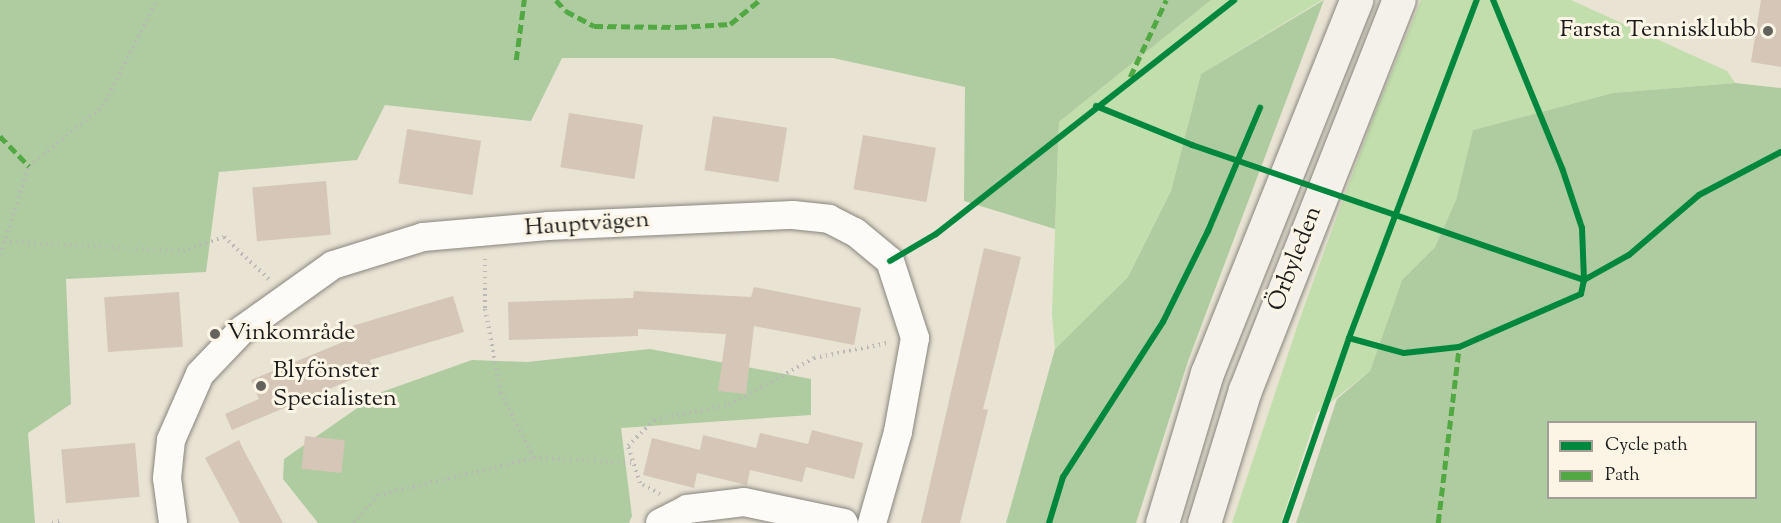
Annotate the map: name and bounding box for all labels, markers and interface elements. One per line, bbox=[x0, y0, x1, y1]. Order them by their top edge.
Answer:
place label: Farsta Tennisklubb bbox=[1560, 17, 1756, 45]
marker: Farsta Tennisklubb bbox=[1761, 24, 1775, 38]
street label: Örbyleden bbox=[1263, 203, 1329, 315]
street label: Hauptvägen bbox=[524, 206, 650, 244]
place label: Vinkområde bbox=[227, 320, 356, 348]
marker: Vinkområde bbox=[208, 327, 222, 341]
place label: Blyfönster Specialisten bbox=[273, 358, 397, 414]
marker: Blyfönster Specialisten bbox=[254, 379, 268, 393]
legend bbox=[1547, 421, 1757, 499]
text: Cycle path bbox=[1605, 433, 1688, 459]
text: Path bbox=[1605, 463, 1640, 489]

